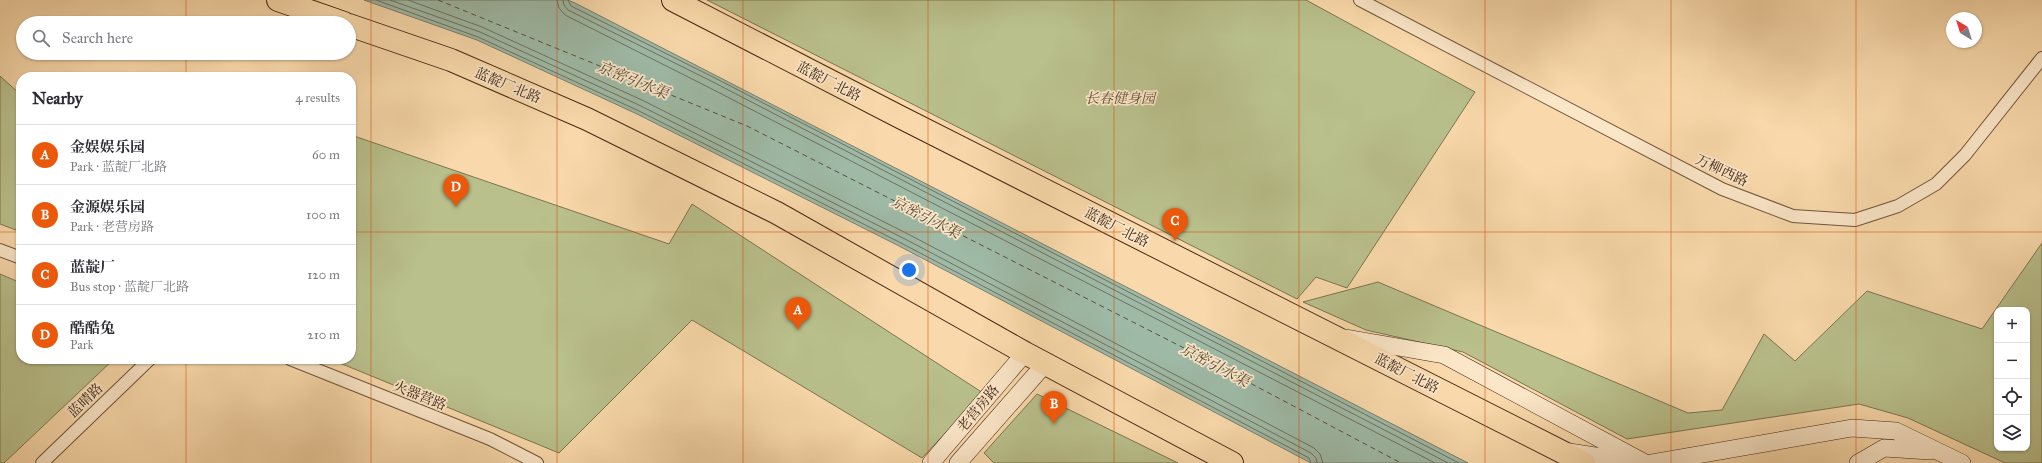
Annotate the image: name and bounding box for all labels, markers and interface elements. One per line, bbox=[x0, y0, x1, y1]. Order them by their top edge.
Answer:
north arrow bbox=[1946, 12, 1982, 48]
search box bbox=[16, 16, 356, 60]
icon: search bbox=[30, 27, 52, 49]
text: Search here bbox=[62, 29, 133, 47]
water label: 京密引水渠 bbox=[595, 58, 673, 103]
street label: 蓝靛厂北路 bbox=[794, 58, 864, 105]
street label: 蓝靛厂北路 bbox=[472, 64, 543, 107]
text: Nearby bbox=[32, 88, 83, 109]
text: 4 results bbox=[295, 90, 340, 106]
park label: 长春健身园 bbox=[1085, 90, 1157, 107]
text: 金娱娱乐园 bbox=[70, 138, 145, 156]
text: A bbox=[41, 147, 49, 163]
text: 60 m bbox=[312, 147, 340, 163]
street label: 万柳西路 bbox=[1693, 151, 1751, 190]
text: Park · 蓝靛厂北路 bbox=[70, 159, 167, 175]
pin: D bbox=[443, 174, 469, 207]
water label: 京密引水渠 bbox=[888, 192, 965, 243]
text: 金源娱乐园 bbox=[70, 198, 145, 216]
street label: 蓝靛厂北路 bbox=[1082, 204, 1152, 251]
text: B bbox=[41, 207, 49, 223]
text: 100 m bbox=[306, 207, 340, 223]
pin: C bbox=[1162, 208, 1188, 241]
text: Park · 老营房路 bbox=[70, 219, 154, 235]
text: 蓝靛厂 bbox=[70, 258, 115, 276]
your location bbox=[899, 260, 919, 280]
text: C bbox=[41, 267, 49, 283]
text: 120 m bbox=[307, 267, 340, 283]
text: Bus stop · 蓝靛厂北路 bbox=[70, 279, 189, 295]
pin: A bbox=[785, 297, 811, 330]
map controls bbox=[1994, 307, 2030, 451]
button: + bbox=[1994, 307, 2030, 343]
text: 酷酷兔 bbox=[70, 319, 115, 337]
text: D bbox=[40, 327, 50, 343]
text: 210 m bbox=[307, 327, 340, 343]
text: Park bbox=[70, 337, 94, 353]
water label: 京密引水渠 bbox=[1178, 339, 1254, 391]
button: − bbox=[1994, 343, 2030, 379]
street label: 蓝靛厂北路 bbox=[1372, 350, 1442, 397]
street label: 火器营路 bbox=[391, 377, 449, 414]
button: locate bbox=[1994, 379, 2030, 415]
street label: 蓝晴路 bbox=[64, 380, 106, 421]
street label: 老营房路 bbox=[954, 381, 1003, 435]
pin: B bbox=[1041, 391, 1067, 424]
button: layers bbox=[1994, 415, 2030, 451]

